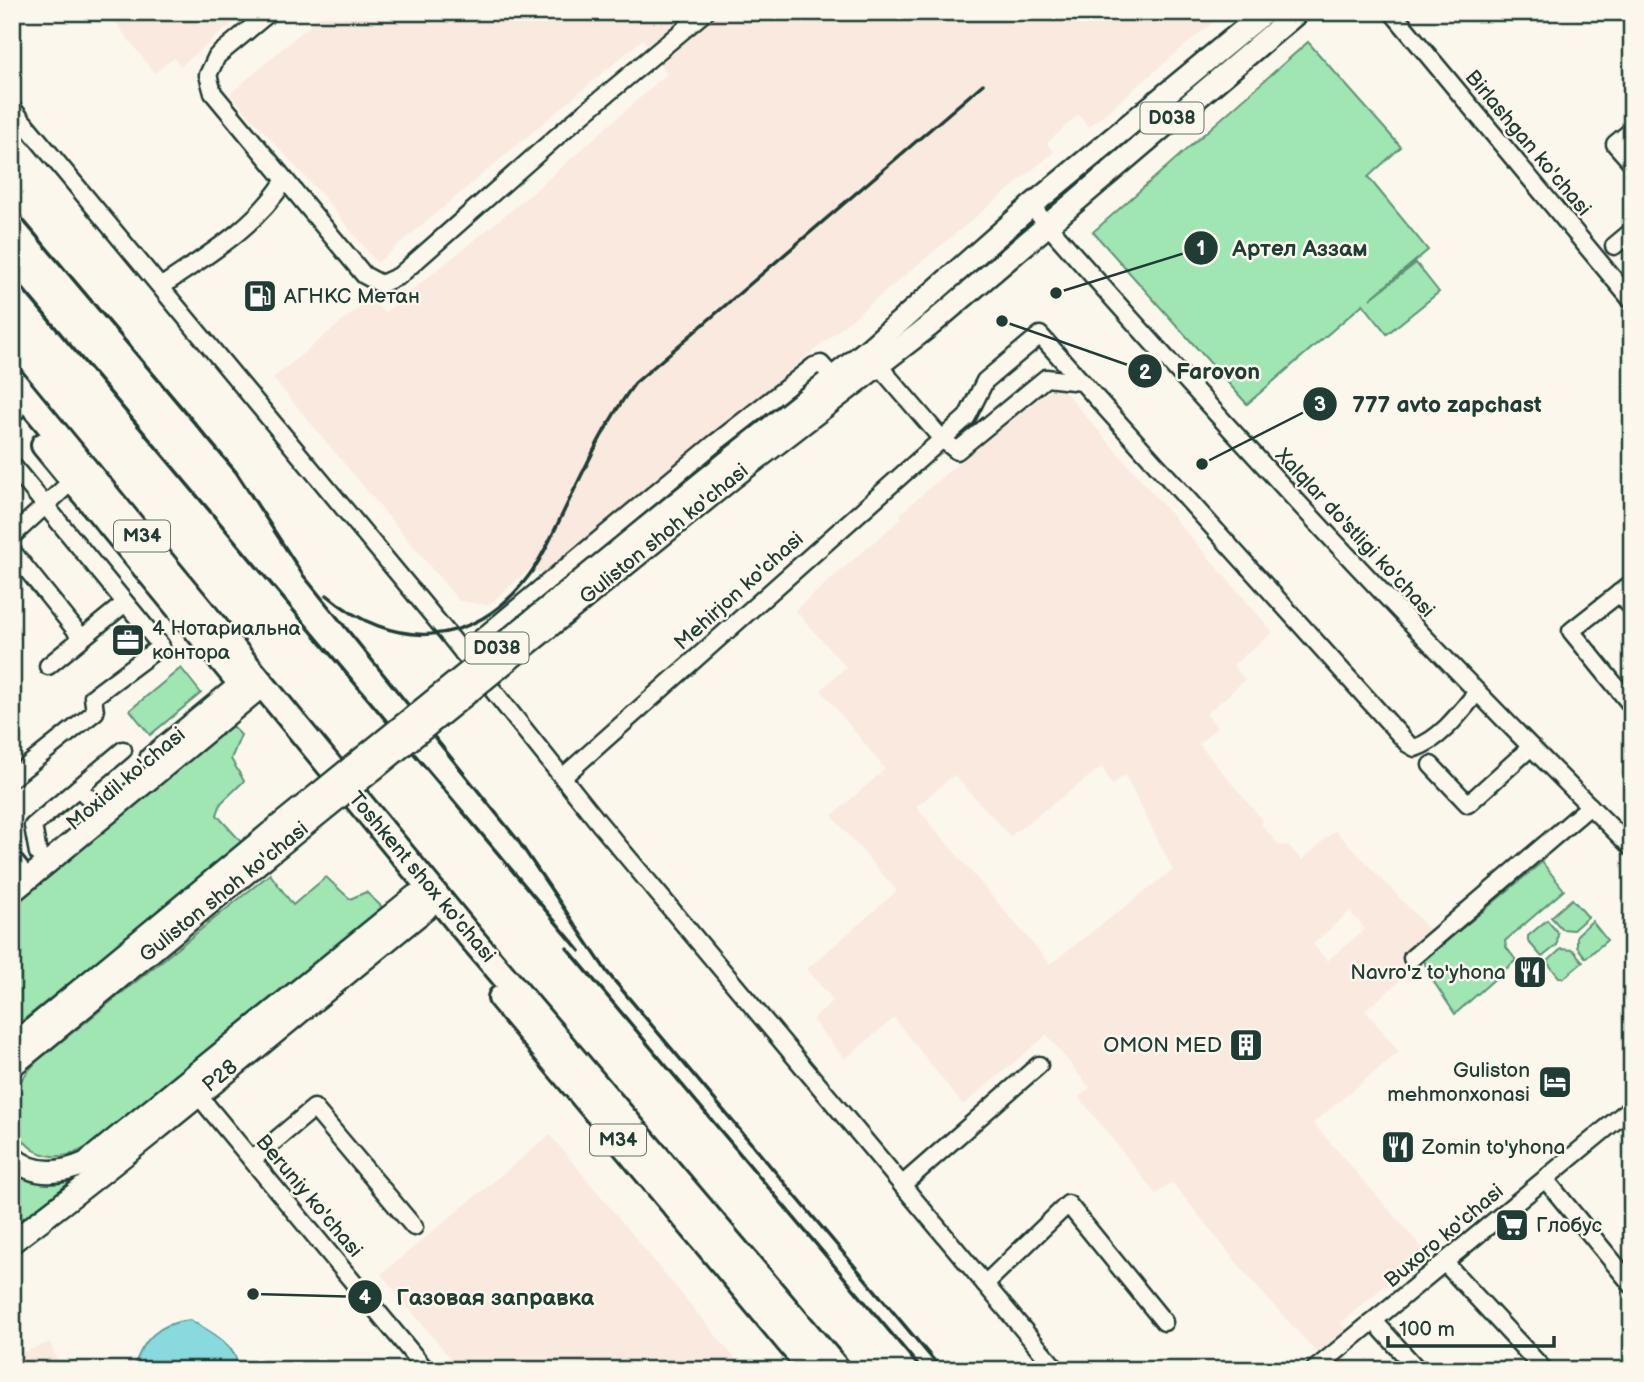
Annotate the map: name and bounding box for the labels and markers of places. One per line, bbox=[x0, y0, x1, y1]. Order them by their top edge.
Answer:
callout: Артел Аззам bbox=[1183, 226, 1382, 270]
fuel station icon: АГНКС Метан bbox=[241, 277, 279, 315]
place label: АГНКС Метан bbox=[283, 284, 420, 309]
callout: Farovon bbox=[1127, 349, 1275, 393]
callout: 777 avto zapchast bbox=[1303, 382, 1556, 426]
place label: 4 Нотариальна контора bbox=[152, 616, 302, 665]
office icon: 4 Нотариальна контора bbox=[109, 621, 147, 659]
restaurant icon: Navro'z to'yhona bbox=[1511, 953, 1549, 991]
place label: Navro'z to'yhona bbox=[1350, 960, 1506, 985]
building icon: OMON MED bbox=[1227, 1026, 1265, 1064]
place label: OMON MED bbox=[1103, 1033, 1222, 1058]
place label: Guliston mehmonxonasi bbox=[1387, 1058, 1530, 1107]
hotel icon: Guliston mehmonxonasi bbox=[1536, 1063, 1574, 1101]
restaurant icon: Zomin to'yhona bbox=[1379, 1128, 1417, 1166]
place label: Zomin to'yhona bbox=[1421, 1135, 1566, 1160]
supermarket icon: Глобус bbox=[1493, 1206, 1531, 1244]
place label: Глобус bbox=[1536, 1213, 1602, 1238]
callout: Газовая заправка bbox=[347, 1275, 608, 1319]

